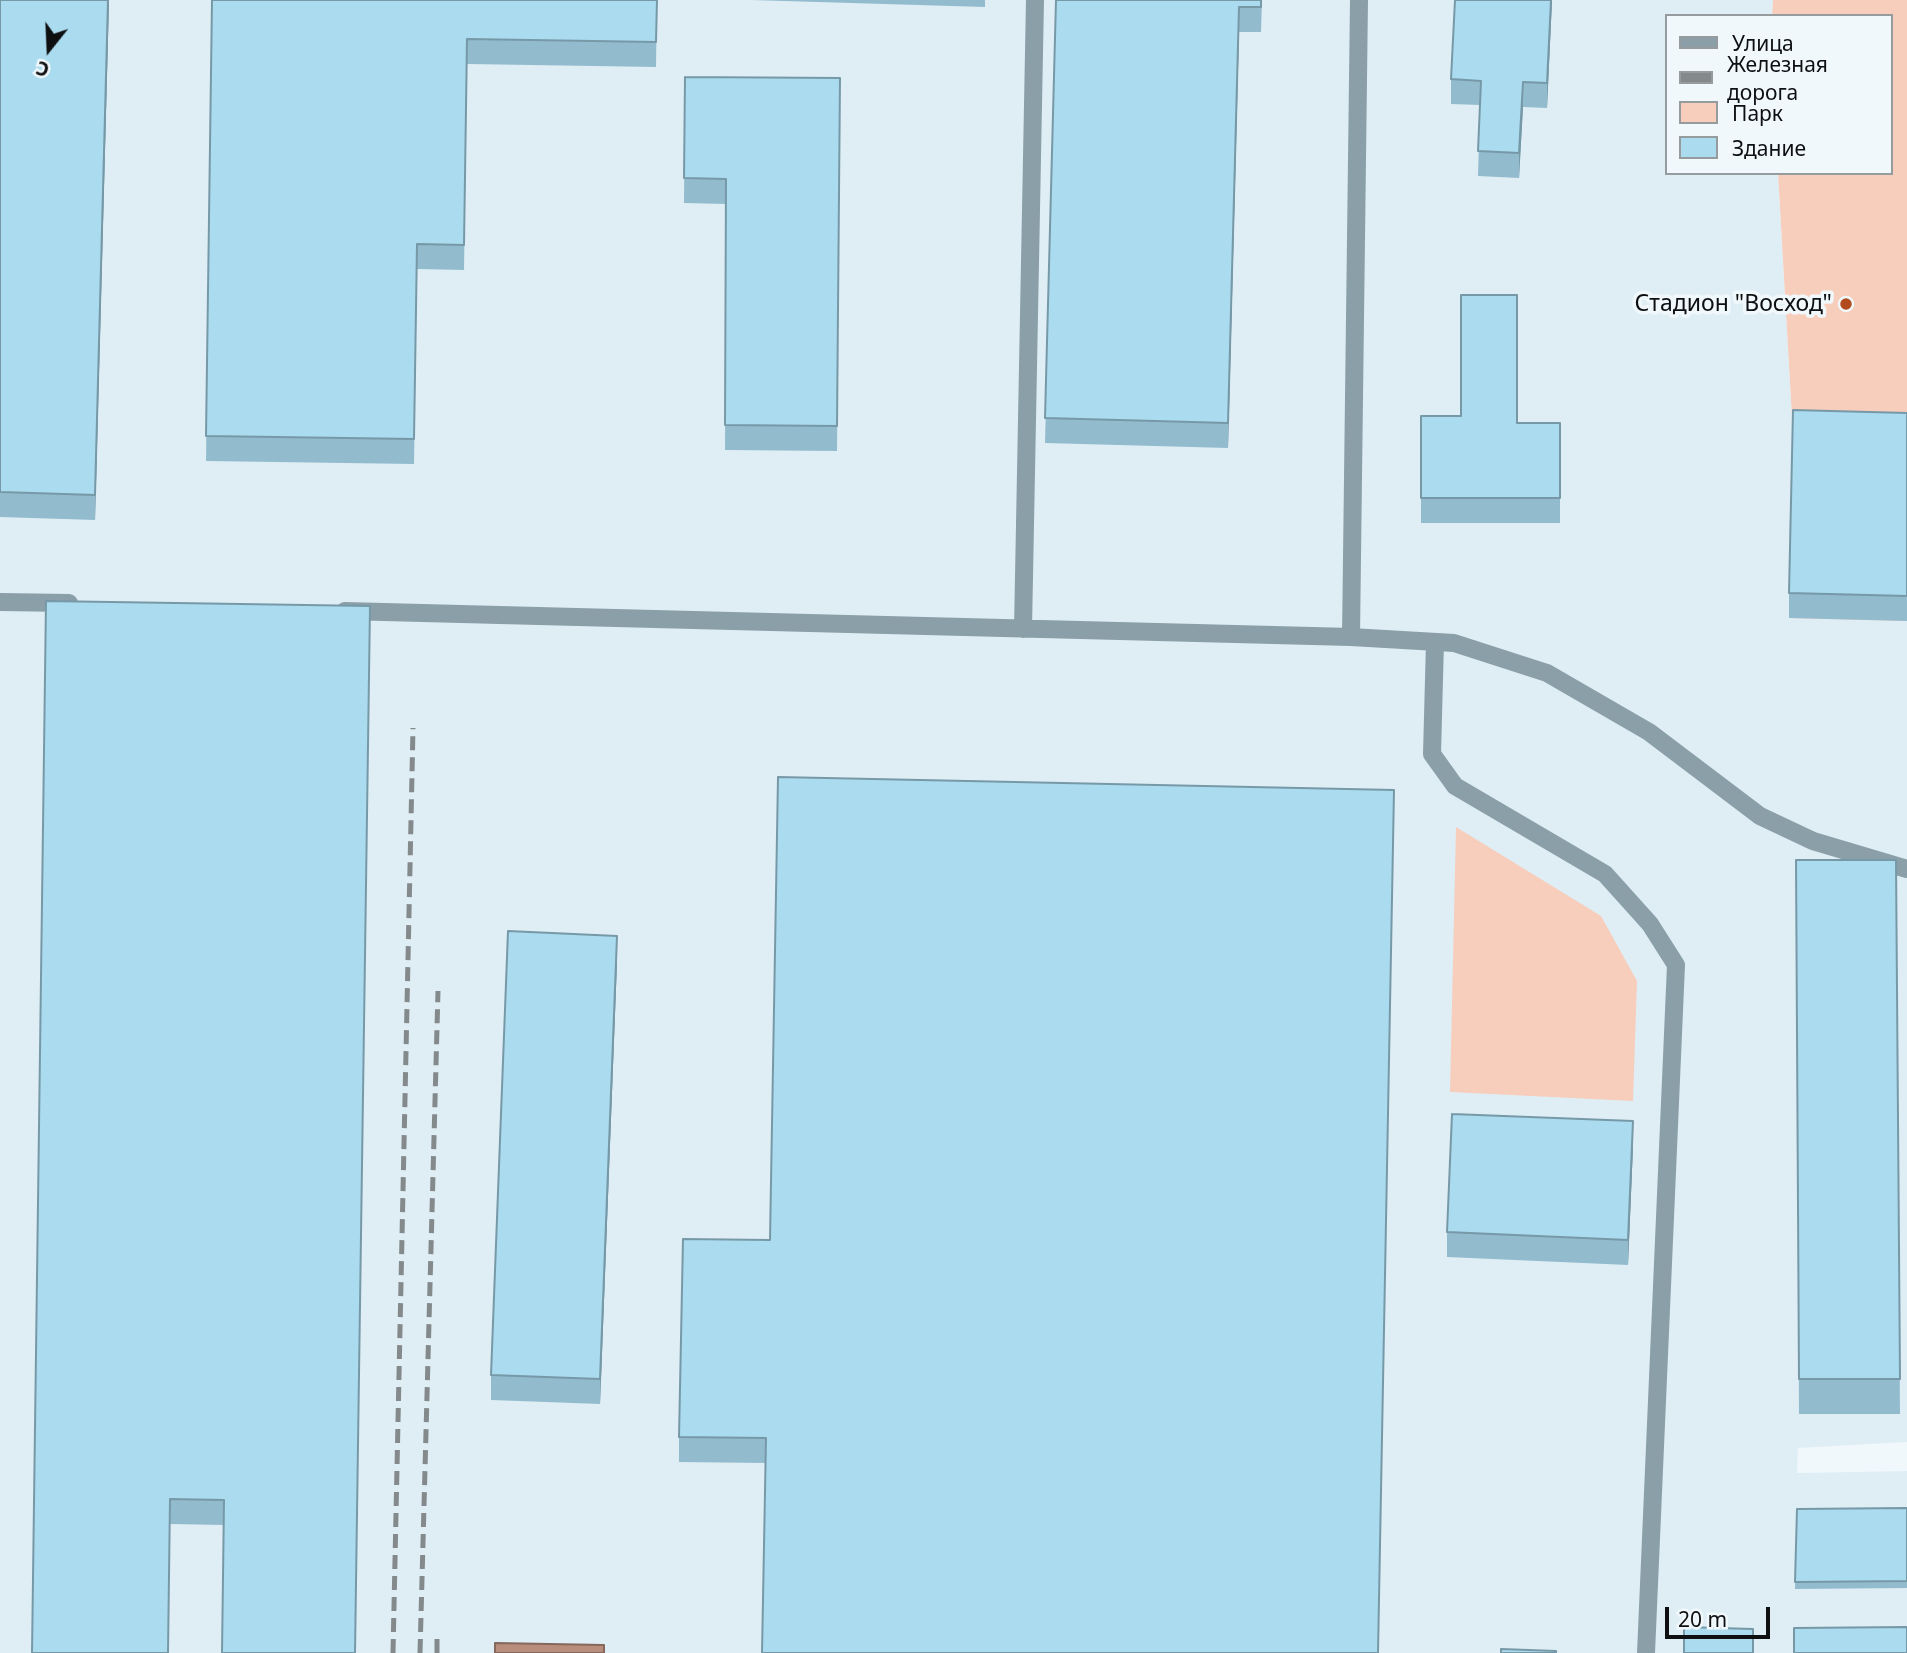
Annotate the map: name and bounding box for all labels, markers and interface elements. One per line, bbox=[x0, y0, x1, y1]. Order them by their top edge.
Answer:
north arrow bbox=[14, 14, 84, 84]
legend bbox=[1666, 14, 1893, 175]
text: Улица bbox=[1732, 29, 1794, 57]
text: Железная дорога bbox=[1727, 50, 1828, 106]
text: С bbox=[33, 55, 52, 83]
text: Парк bbox=[1732, 99, 1783, 127]
text: Здание bbox=[1732, 134, 1806, 162]
place label: Стадион "Восход" bbox=[1635, 290, 1832, 318]
marker: Стадион "Восход" bbox=[1838, 296, 1854, 312]
scale bar bbox=[1669, 1594, 1774, 1638]
text: 20 m bbox=[1678, 1605, 1727, 1633]

